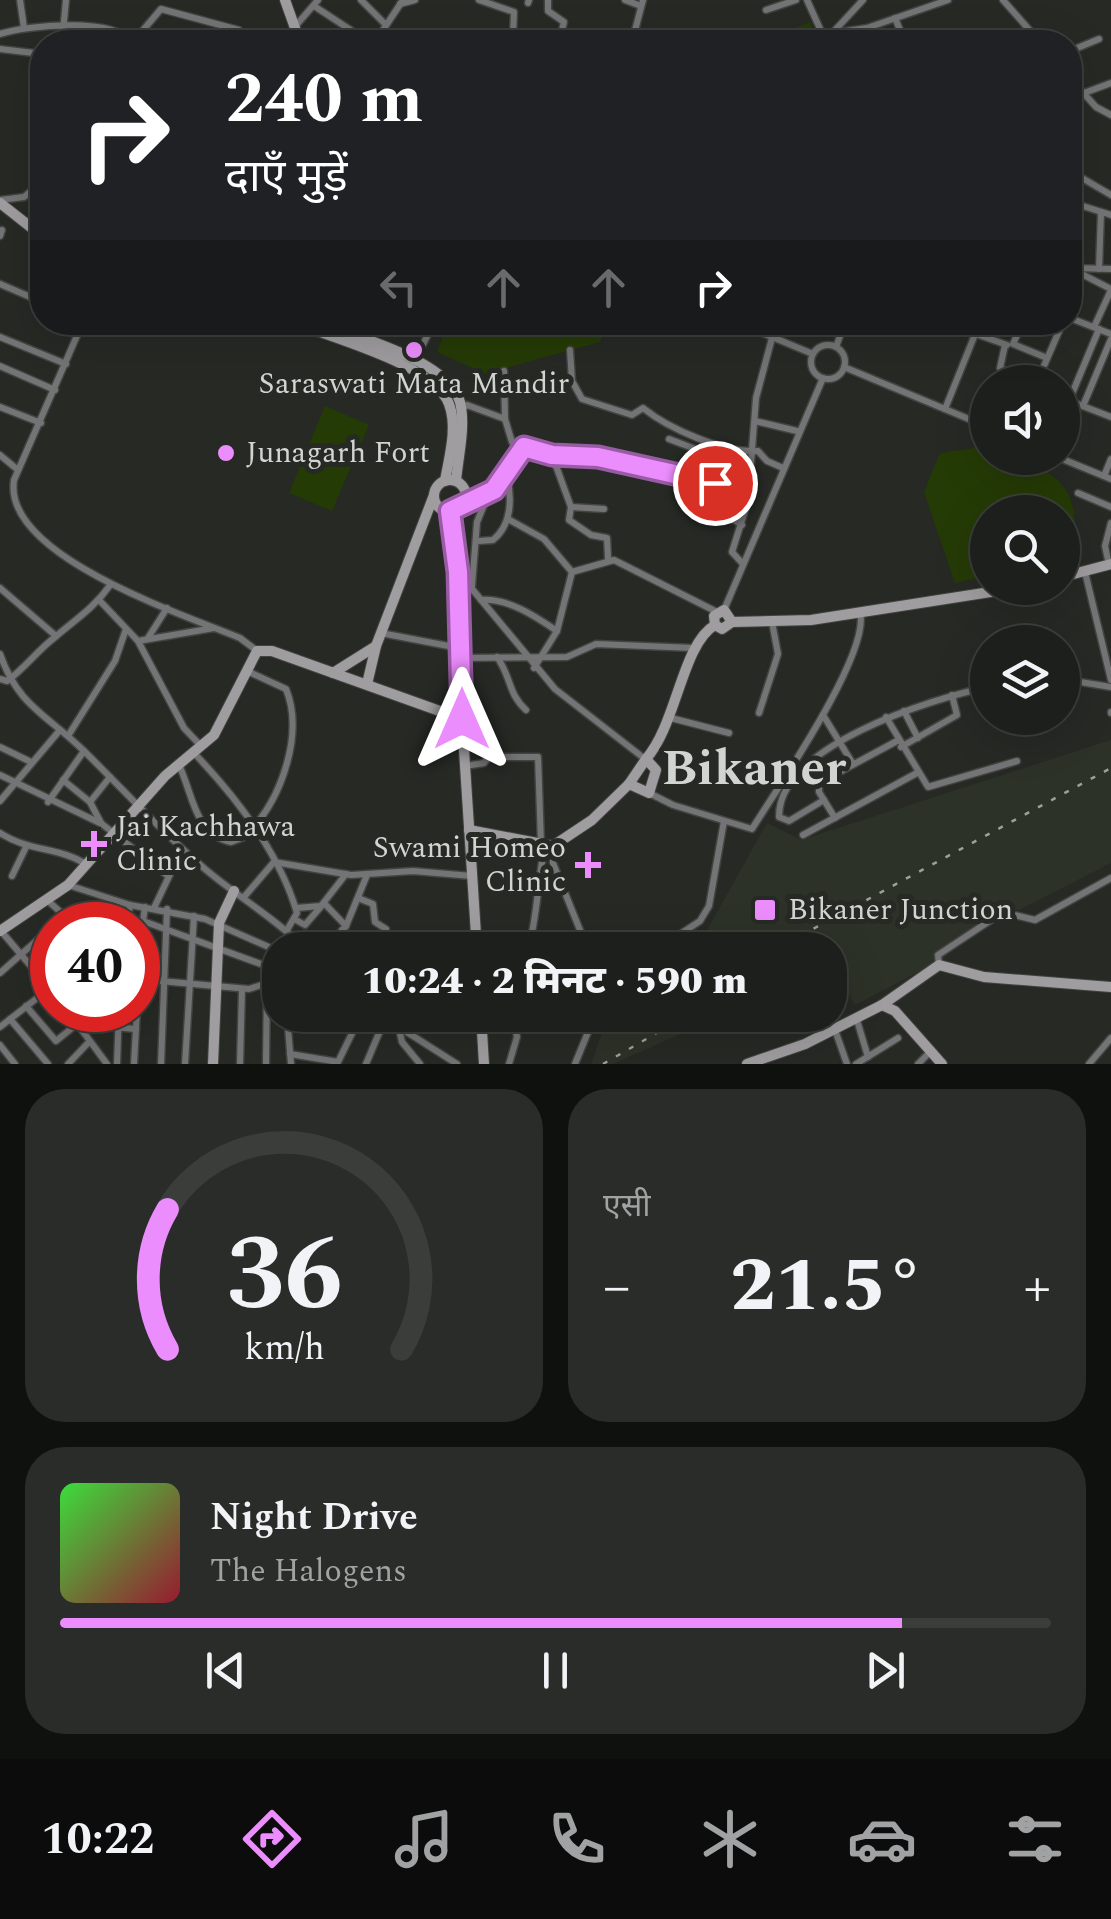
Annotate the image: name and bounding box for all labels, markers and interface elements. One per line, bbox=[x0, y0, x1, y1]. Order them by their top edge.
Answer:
text: 240 m bbox=[225, 47, 423, 153]
icon: right bbox=[60, 70, 190, 200]
text: दाएँ मुड़ें bbox=[225, 143, 348, 212]
icon: left bbox=[371, 260, 426, 315]
icon: ahead bbox=[476, 260, 531, 315]
icon: ahead bbox=[581, 260, 636, 315]
icon: right bbox=[686, 260, 741, 315]
marker: Saraswati Mata Mandir bbox=[403, 339, 425, 361]
place label: Saraswati Mata Mandir bbox=[258, 361, 570, 407]
map controls bbox=[970, 365, 1080, 735]
button: sound bbox=[970, 365, 1080, 475]
place label: Junagarh Fort bbox=[246, 430, 430, 476]
pin bbox=[673, 441, 758, 526]
marker: Junagarh Fort bbox=[215, 442, 237, 464]
icon: arrive bbox=[688, 456, 743, 511]
button: search bbox=[970, 495, 1080, 605]
button: layers bbox=[970, 625, 1080, 735]
position arrow bbox=[410, 667, 514, 771]
district label: Bikaner bbox=[662, 731, 847, 807]
place label: Jai Kachhawa Clinic bbox=[116, 804, 295, 884]
place label: Swami Homeo Clinic bbox=[373, 825, 566, 905]
marker: Jai Kachhawa Clinic bbox=[81, 831, 107, 857]
marker: Swami Homeo Clinic bbox=[575, 852, 601, 878]
place label: Bikaner Junction bbox=[788, 887, 1013, 933]
marker: Bikaner Junction bbox=[752, 897, 778, 923]
speed limit sign: 40 bbox=[30, 902, 160, 1032]
text: 10:24 · 2 मिनट · 590 m bbox=[361, 953, 748, 1011]
text: एसी bbox=[603, 1182, 651, 1231]
text: 36 bbox=[226, 1197, 342, 1355]
text: 21.5° bbox=[730, 1230, 924, 1344]
text: − bbox=[603, 1246, 631, 1329]
text: + bbox=[1023, 1246, 1051, 1329]
text: km/h bbox=[244, 1321, 324, 1376]
text: Night Drive bbox=[210, 1489, 418, 1547]
text: The Halogens bbox=[210, 1547, 407, 1596]
icon: previous bbox=[198, 1643, 253, 1698]
icon: pause bbox=[528, 1643, 583, 1698]
icon: next bbox=[858, 1643, 913, 1698]
icon: directions bbox=[237, 1804, 307, 1874]
icon: music bbox=[389, 1804, 459, 1874]
icon: phone bbox=[542, 1804, 612, 1874]
icon: climate bbox=[695, 1804, 765, 1874]
icon: car bbox=[847, 1804, 917, 1874]
icon: filters bbox=[1000, 1804, 1070, 1874]
text: 10:22 bbox=[41, 1805, 154, 1874]

